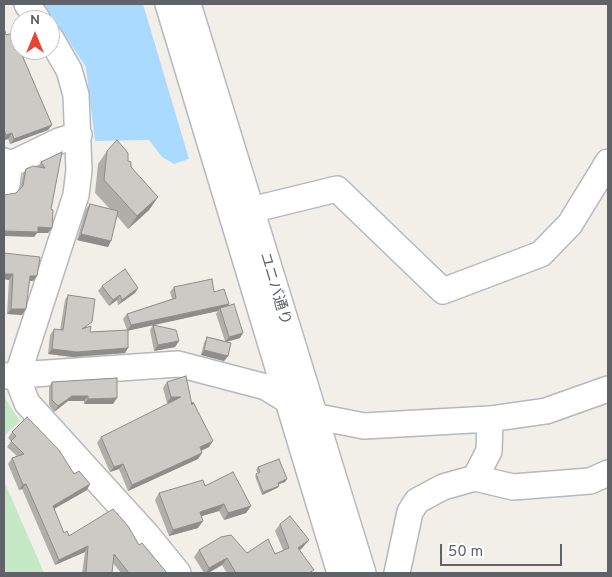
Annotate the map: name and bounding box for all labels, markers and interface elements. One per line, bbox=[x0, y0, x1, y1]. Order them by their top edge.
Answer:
north arrow bbox=[10, 10, 60, 60]
text: N bbox=[30, 12, 40, 29]
street label: ユニバ通り bbox=[254, 251, 294, 327]
scale bar bbox=[442, 534, 564, 566]
text: 50 m bbox=[448, 543, 483, 562]

